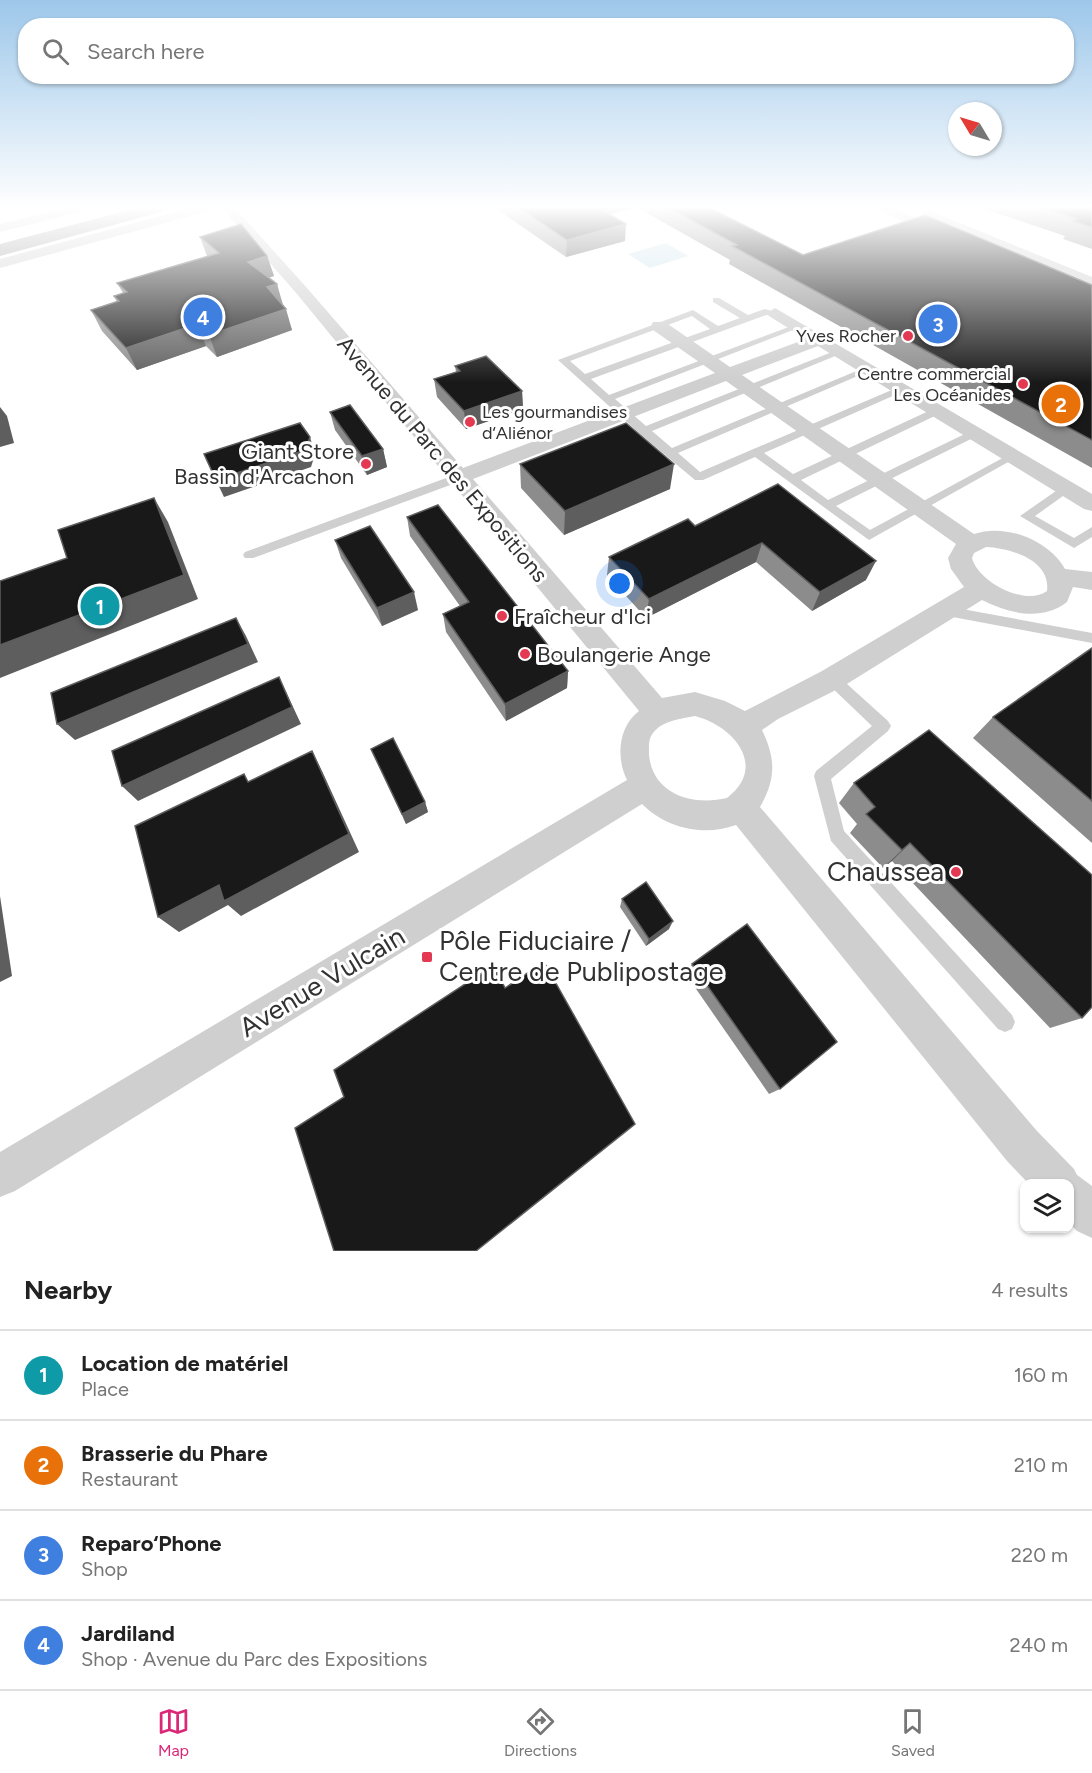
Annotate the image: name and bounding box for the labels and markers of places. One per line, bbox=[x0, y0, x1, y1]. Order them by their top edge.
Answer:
pin: 4 bbox=[184, 294, 222, 340]
pin: 3 bbox=[918, 302, 958, 346]
place label: Yves Rocher bbox=[796, 325, 896, 347]
marker: Yves Rocher bbox=[901, 329, 915, 343]
place label: Centre commercial Les Océanides bbox=[857, 363, 1011, 406]
marker: Centre commercial Les Océanides bbox=[1016, 377, 1030, 391]
pin: 2 bbox=[1042, 382, 1080, 426]
place label: Les gourmandises d‘Aliénor bbox=[482, 401, 627, 444]
marker: Les gourmandises d‘Aliénor bbox=[463, 415, 477, 429]
place label: Giant Store Bassin d'Arcachon bbox=[174, 438, 354, 490]
marker: Giant Store Bassin d'Arcachon bbox=[359, 457, 373, 471]
pin: 1 bbox=[80, 584, 120, 628]
place label: Fraîcheur d'Ici bbox=[514, 603, 651, 630]
marker: Fraîcheur d'Ici bbox=[495, 609, 509, 623]
place label: Boulangerie Ange bbox=[537, 641, 711, 668]
marker: Boulangerie Ange bbox=[518, 647, 532, 661]
place label: Chaussea bbox=[827, 855, 944, 888]
marker: Chaussea bbox=[949, 865, 963, 879]
place label: Pôle Fiduciaire / Centre de Publipostage bbox=[439, 924, 724, 988]
marker: Pôle Fiduciaire / Centre de Publipostage bbox=[420, 950, 434, 964]

